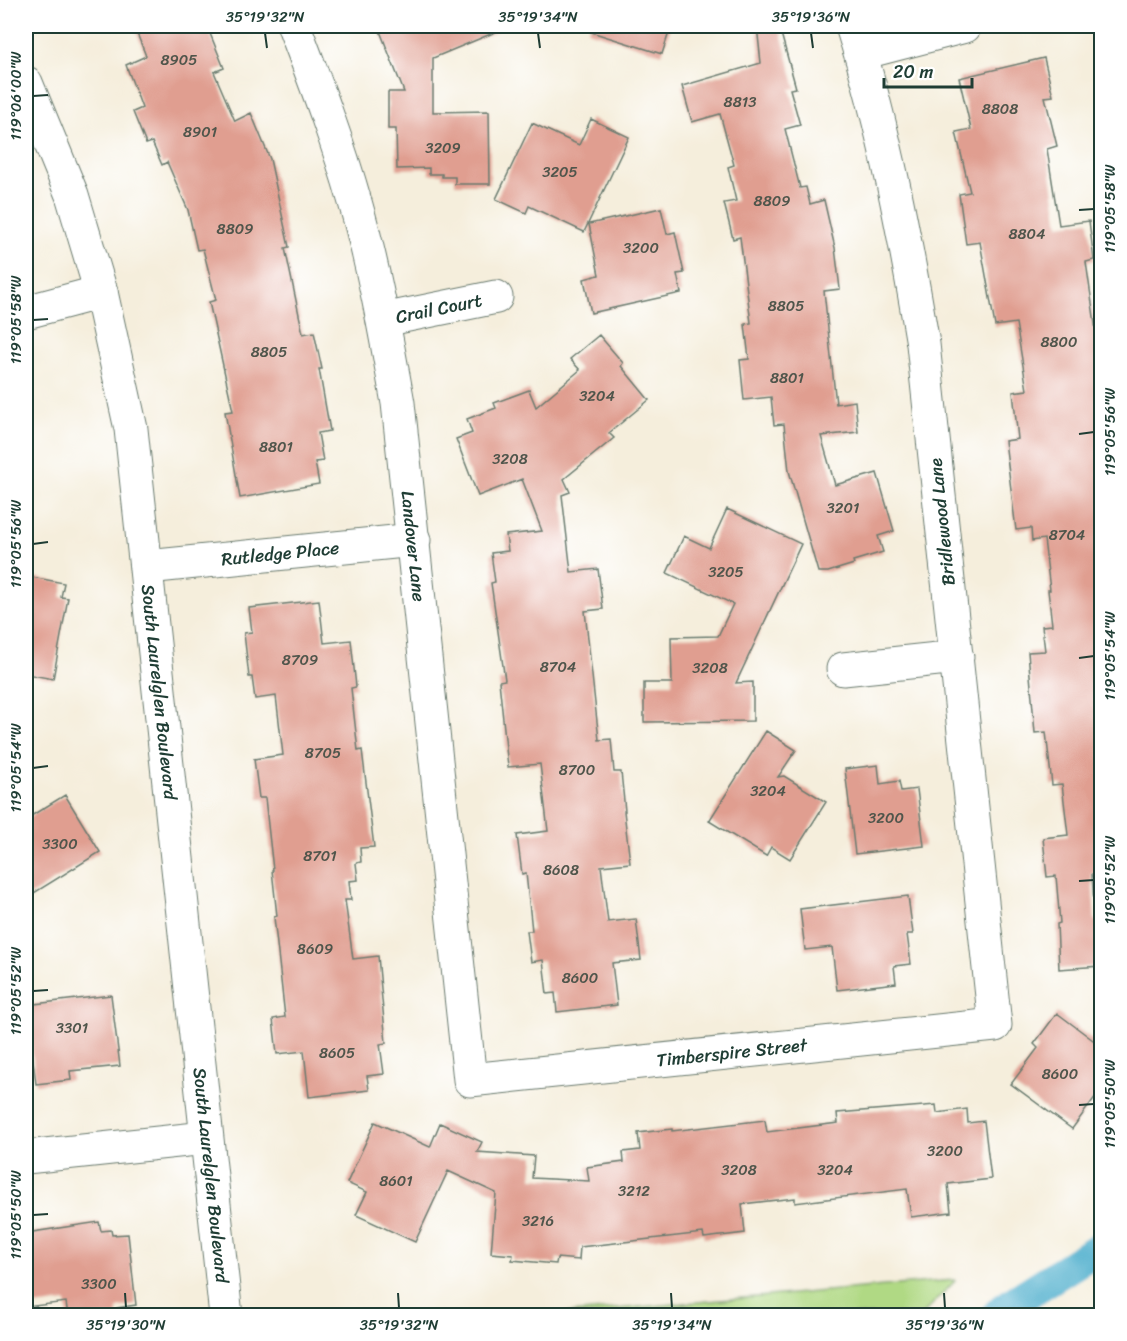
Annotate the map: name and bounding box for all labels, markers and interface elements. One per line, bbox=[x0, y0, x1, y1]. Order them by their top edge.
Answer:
text: 35°19'32"N bbox=[226, 4, 305, 30]
text: 35°19'34"N bbox=[498, 4, 578, 30]
text: 35°19'36"N bbox=[772, 4, 851, 30]
house number: 8905 bbox=[161, 47, 197, 73]
text: 119°06'00"W bbox=[3, 51, 29, 140]
scale bar bbox=[884, 51, 972, 89]
text: 20 m bbox=[893, 56, 933, 88]
house number: 8813 bbox=[724, 89, 756, 115]
house number: 8808 bbox=[982, 96, 1018, 122]
house number: 8901 bbox=[183, 119, 217, 145]
house number: 3209 bbox=[425, 135, 461, 161]
house number: 3205 bbox=[542, 159, 578, 185]
text: 119°05'58"W bbox=[1097, 164, 1123, 253]
house number: 8809 bbox=[754, 188, 790, 214]
house number: 8809 bbox=[217, 216, 253, 242]
house number: 8804 bbox=[1009, 221, 1045, 247]
house number: 3200 bbox=[623, 235, 659, 261]
text: 119°05'58"W bbox=[3, 275, 29, 364]
street label: Crail Court bbox=[393, 284, 485, 333]
house number: 8805 bbox=[768, 293, 804, 319]
house number: 8800 bbox=[1040, 329, 1078, 355]
house number: 8805 bbox=[251, 339, 287, 365]
house number: 8801 bbox=[770, 365, 804, 391]
house number: 3204 bbox=[579, 383, 615, 409]
text: 119°05'56"W bbox=[1097, 387, 1123, 476]
house number: 8801 bbox=[259, 434, 293, 460]
house number: 3208 bbox=[492, 446, 528, 472]
street label: Bridlewood Lane bbox=[919, 456, 965, 587]
street label: Landover Lane bbox=[391, 489, 435, 603]
house number: 3201 bbox=[827, 495, 859, 521]
text: 119°05'56"W bbox=[3, 499, 29, 588]
house number: 8704 bbox=[1049, 522, 1085, 548]
street label: Rutledge Place bbox=[220, 532, 341, 575]
house number: 3205 bbox=[708, 559, 744, 585]
street label: South Laurelglen Boulevard bbox=[132, 583, 187, 803]
text: 119°05'54"W bbox=[1097, 611, 1123, 701]
house number: 8709 bbox=[282, 647, 318, 673]
house number: 8704 bbox=[540, 654, 576, 680]
house number: 3208 bbox=[692, 655, 728, 681]
text: 119°05'54"W bbox=[3, 723, 29, 813]
house number: 8705 bbox=[305, 740, 341, 766]
house number: 8700 bbox=[559, 757, 595, 783]
house number: 3204 bbox=[750, 778, 786, 804]
house number: 3200 bbox=[868, 805, 904, 831]
house number: 3300 bbox=[42, 831, 78, 857]
text: 119°05'52"W bbox=[1097, 835, 1123, 924]
house number: 8701 bbox=[303, 843, 337, 869]
house number: 8608 bbox=[543, 857, 579, 883]
house number: 8609 bbox=[297, 936, 333, 962]
text: 119°05'52"W bbox=[3, 946, 29, 1035]
house number: 8600 bbox=[562, 965, 598, 991]
house number: 3301 bbox=[56, 1015, 88, 1041]
street label: Timberspire Street bbox=[655, 1029, 809, 1076]
house number: 8605 bbox=[319, 1040, 355, 1066]
text: 119°05'50"W bbox=[1097, 1059, 1123, 1149]
house number: 8600 bbox=[1042, 1061, 1078, 1087]
street label: South Laurelglen Boulevard bbox=[183, 1066, 239, 1286]
house number: 3200 bbox=[927, 1138, 963, 1164]
house number: 3208 bbox=[721, 1157, 757, 1183]
house number: 3204 bbox=[817, 1157, 853, 1183]
house number: 8601 bbox=[379, 1168, 413, 1194]
text: 119°05'50"W bbox=[3, 1170, 29, 1260]
house number: 3212 bbox=[618, 1178, 650, 1204]
house number: 3216 bbox=[522, 1208, 554, 1234]
house number: 3300 bbox=[81, 1271, 117, 1297]
text: 35°19'30"N bbox=[86, 1312, 166, 1338]
text: 35°19'32"N bbox=[360, 1312, 439, 1338]
text: 35°19'34"N bbox=[632, 1312, 712, 1338]
text: 35°19'36"N bbox=[906, 1312, 985, 1338]

